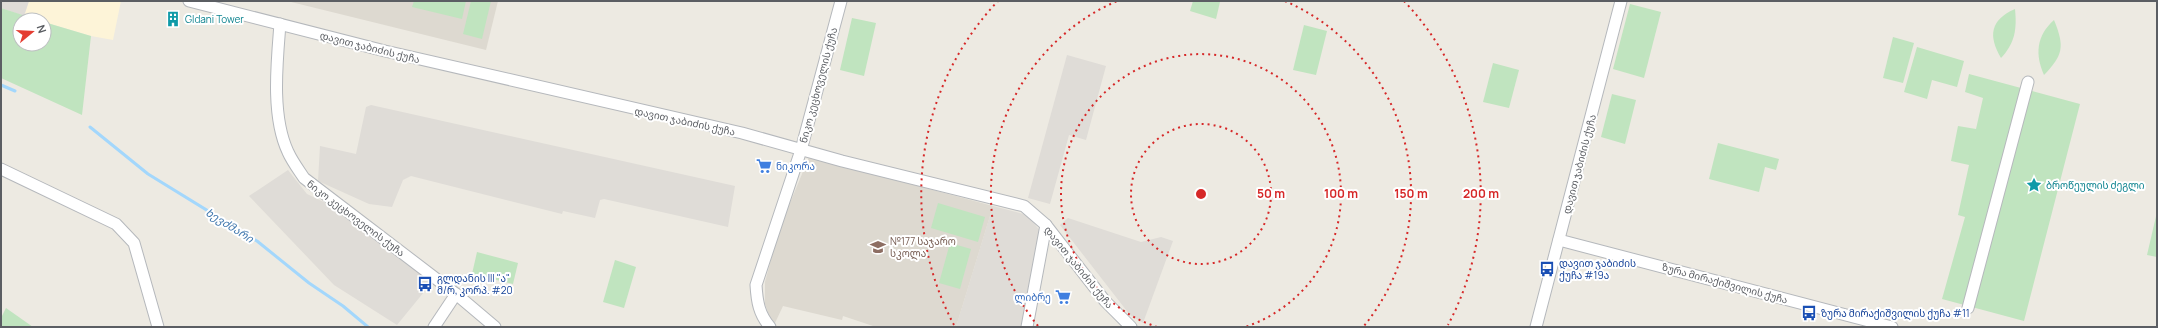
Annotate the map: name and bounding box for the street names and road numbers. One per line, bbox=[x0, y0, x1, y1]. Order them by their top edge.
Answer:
street label: ნიკო კეცხოველის ქუჩა bbox=[796, 26, 840, 144]
street label: დავით ჯაბიძის ქუჩა bbox=[319, 28, 421, 66]
street label: დავით ჯაბიძის ქუჩა bbox=[633, 103, 737, 139]
street label: დავით ჯაბიძის ქუჩა bbox=[1559, 113, 1599, 215]
street label: ნიკო კეცხოველის ქუჩა bbox=[304, 177, 408, 259]
street label: დავით ჯაბიძის ქუჩა bbox=[1041, 223, 1117, 311]
street label: ზურა მირაქიშვილის ქუჩა bbox=[1661, 259, 1789, 307]

